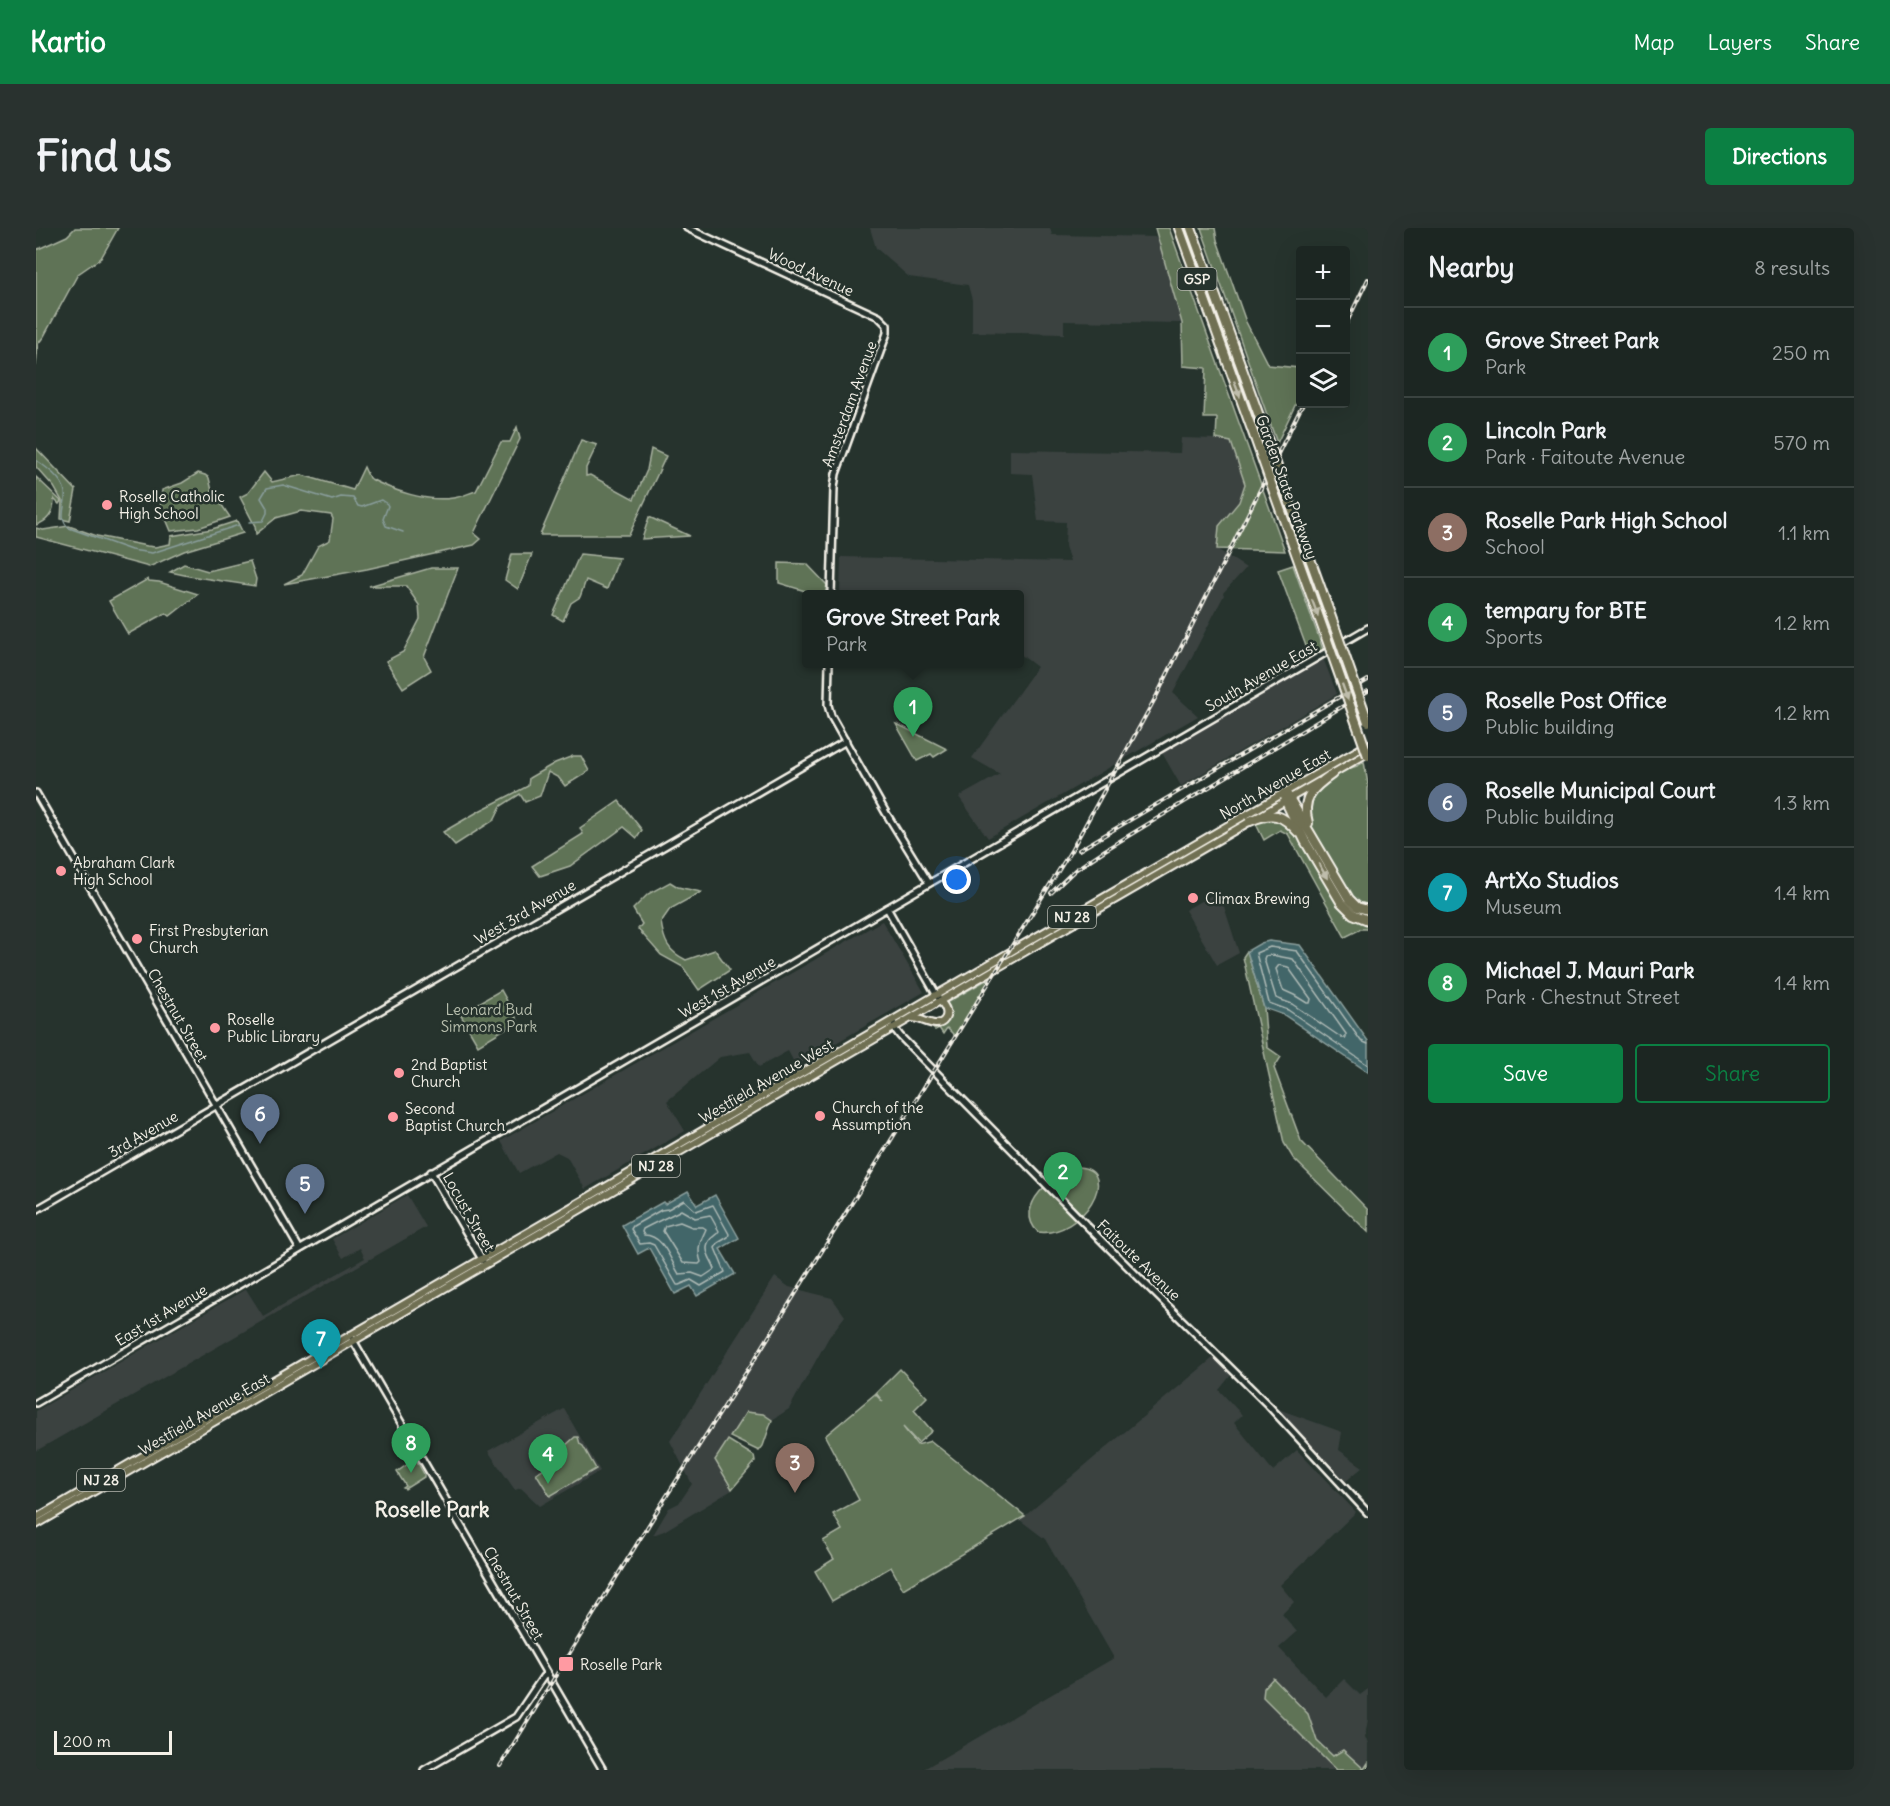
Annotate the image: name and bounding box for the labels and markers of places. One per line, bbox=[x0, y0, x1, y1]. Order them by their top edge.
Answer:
place label: Roselle Catholic High School bbox=[119, 487, 225, 523]
marker: Roselle Catholic High School bbox=[100, 498, 114, 512]
pin: 1 bbox=[894, 688, 932, 737]
place label: Abraham Clark High School bbox=[73, 853, 175, 889]
marker: Abraham Clark High School bbox=[54, 864, 68, 878]
place label: Climax Brewing bbox=[1205, 889, 1310, 908]
marker: Climax Brewing bbox=[1186, 891, 1200, 905]
place label: First Presbyterian Church bbox=[149, 921, 269, 957]
marker: First Presbyterian Church bbox=[130, 932, 144, 946]
place label: Roselle Public Library bbox=[227, 1010, 320, 1046]
marker: Roselle Public Library bbox=[208, 1021, 222, 1035]
place label: 2nd Baptist Church bbox=[411, 1055, 487, 1091]
marker: 2nd Baptist Church bbox=[392, 1066, 406, 1080]
pin: 6 bbox=[240, 1094, 280, 1144]
place label: Church of the Assumption bbox=[832, 1098, 924, 1134]
place label: Second Baptist Church bbox=[405, 1099, 506, 1135]
marker: Church of the Assumption bbox=[813, 1109, 827, 1123]
marker: Second Baptist Church bbox=[386, 1110, 400, 1124]
pin: 2 bbox=[1044, 1152, 1082, 1202]
pin: 5 bbox=[286, 1164, 324, 1214]
pin: 7 bbox=[302, 1320, 340, 1369]
pin: 8 bbox=[392, 1424, 430, 1473]
pin: 4 bbox=[528, 1434, 568, 1484]
pin: 3 bbox=[776, 1444, 814, 1493]
marker: Roselle Park bbox=[557, 1655, 575, 1673]
place label: Roselle Park bbox=[580, 1655, 662, 1674]

